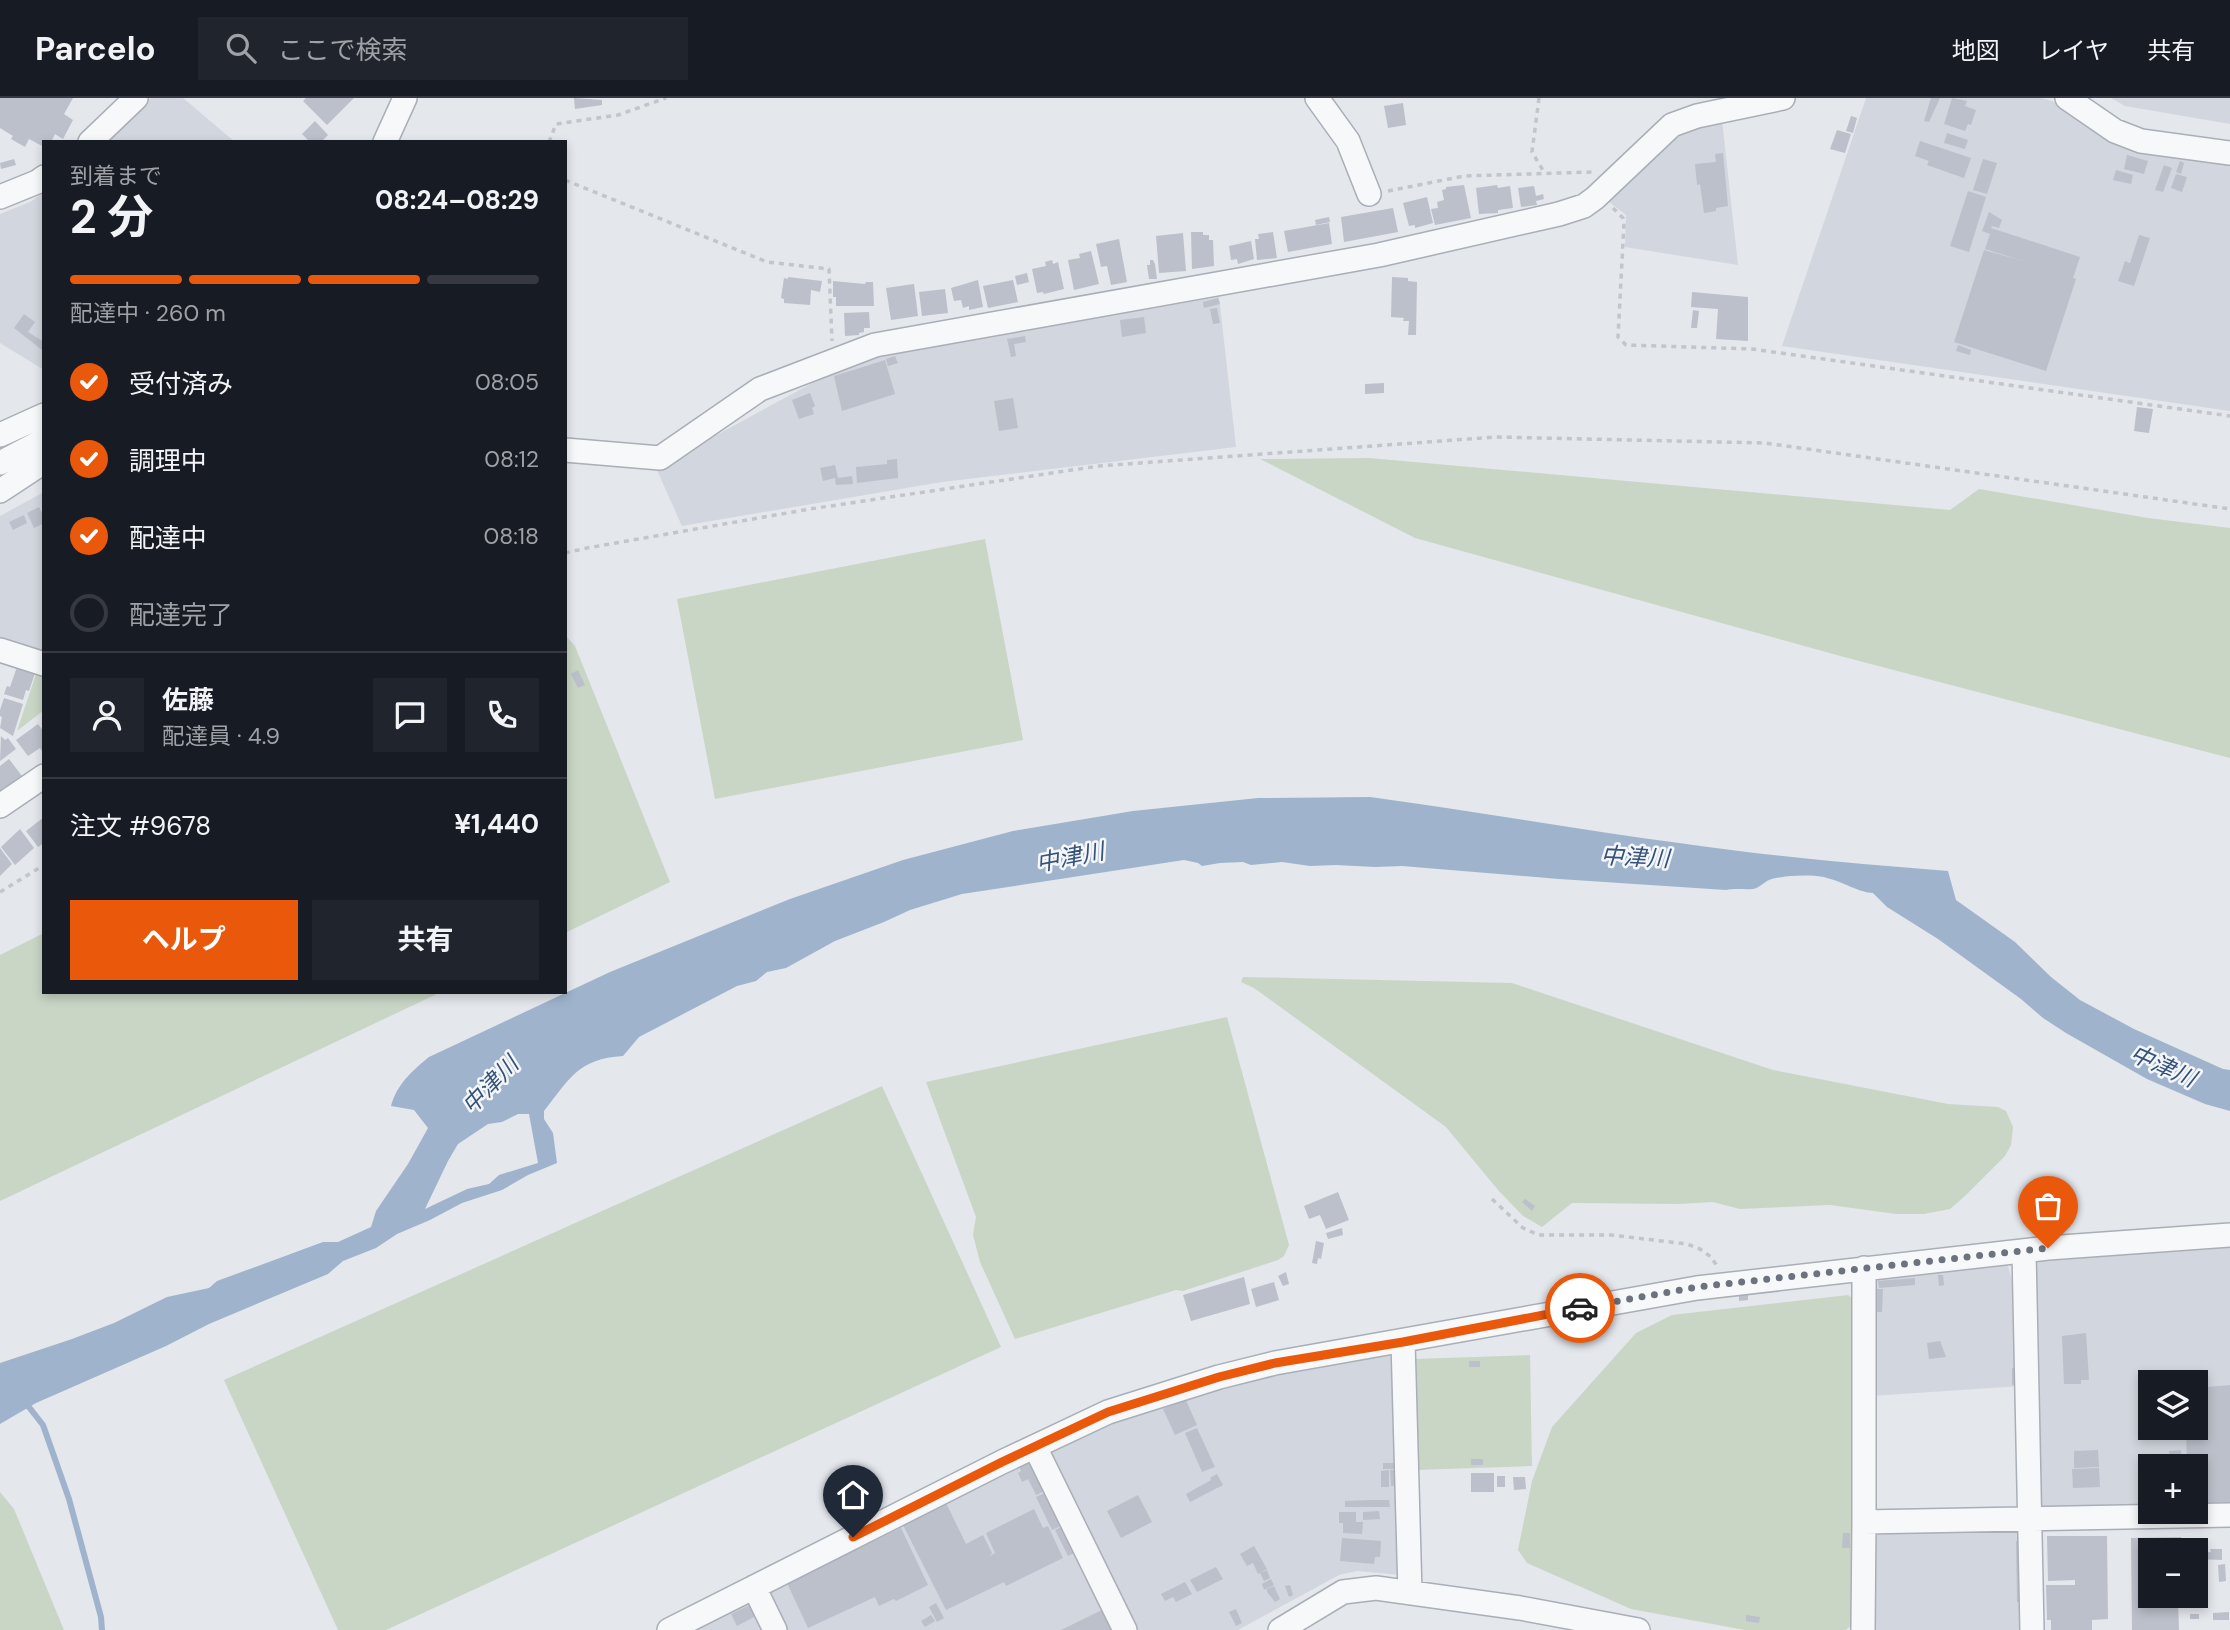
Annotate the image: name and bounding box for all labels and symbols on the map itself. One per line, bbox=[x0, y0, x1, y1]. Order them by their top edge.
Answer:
water label: 中津川 bbox=[1033, 835, 1110, 878]
water label: 中津川 bbox=[1600, 840, 1673, 874]
water label: 中津川 bbox=[2125, 1038, 2203, 1095]
water label: 中津川 bbox=[455, 1048, 527, 1120]
pin bbox=[2018, 1176, 2078, 1248]
courier bbox=[1545, 1273, 1615, 1343]
pin bbox=[823, 1465, 883, 1537]

